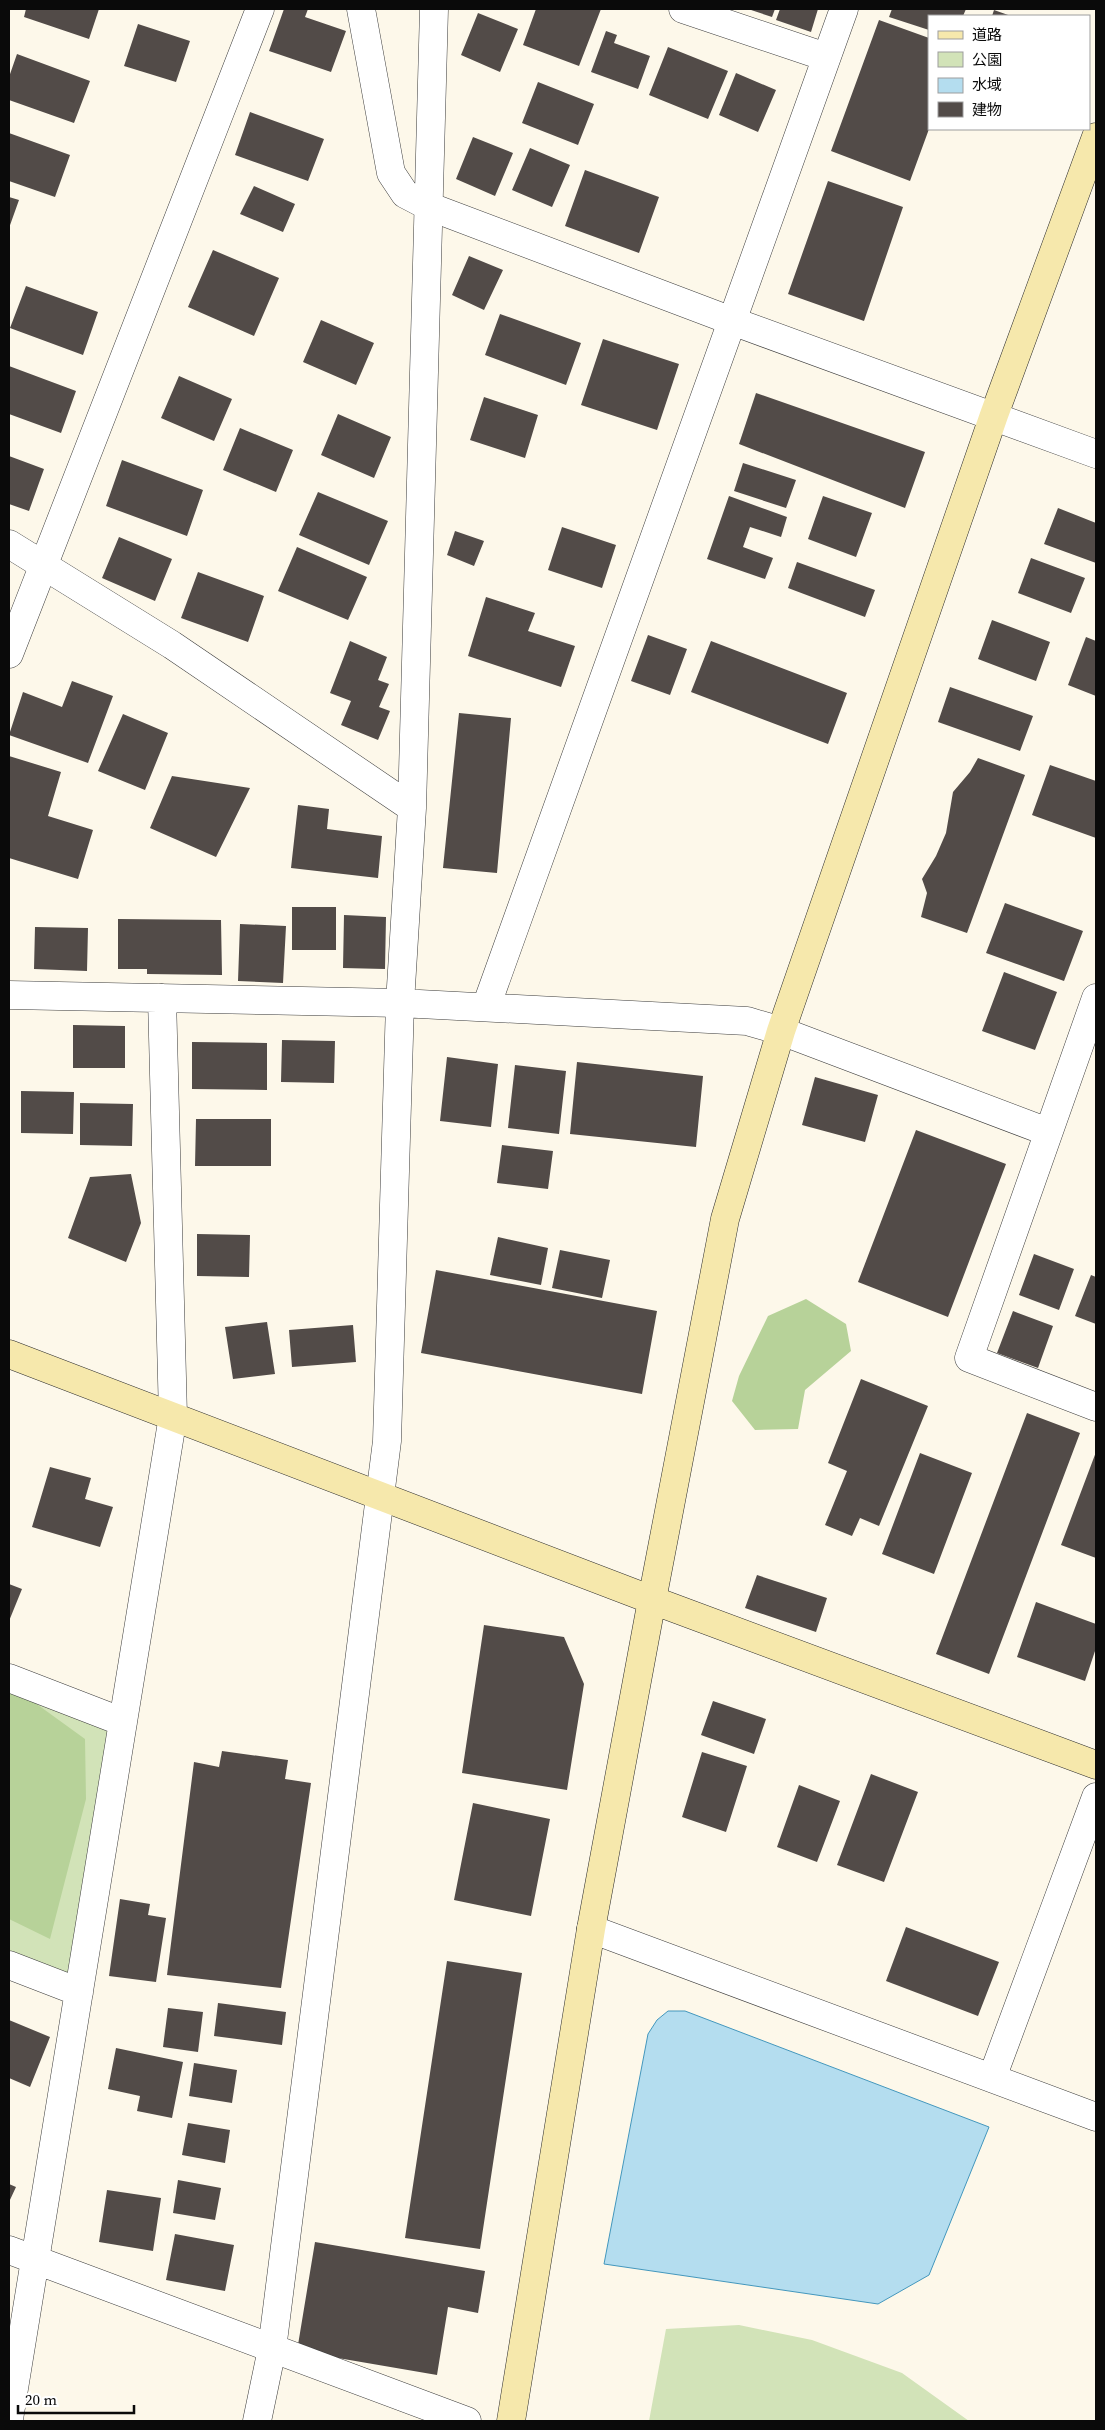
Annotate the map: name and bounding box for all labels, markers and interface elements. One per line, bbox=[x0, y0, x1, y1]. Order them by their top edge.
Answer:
legend bbox=[928, 15, 1090, 130]
text: 道路 bbox=[972, 24, 1002, 45]
text: 公園 bbox=[972, 49, 1002, 70]
text: 水域 bbox=[972, 74, 1002, 95]
text: 建物 bbox=[972, 99, 1002, 120]
scale bar bbox=[18, 2382, 134, 2414]
text: 20 m bbox=[25, 2389, 57, 2410]

